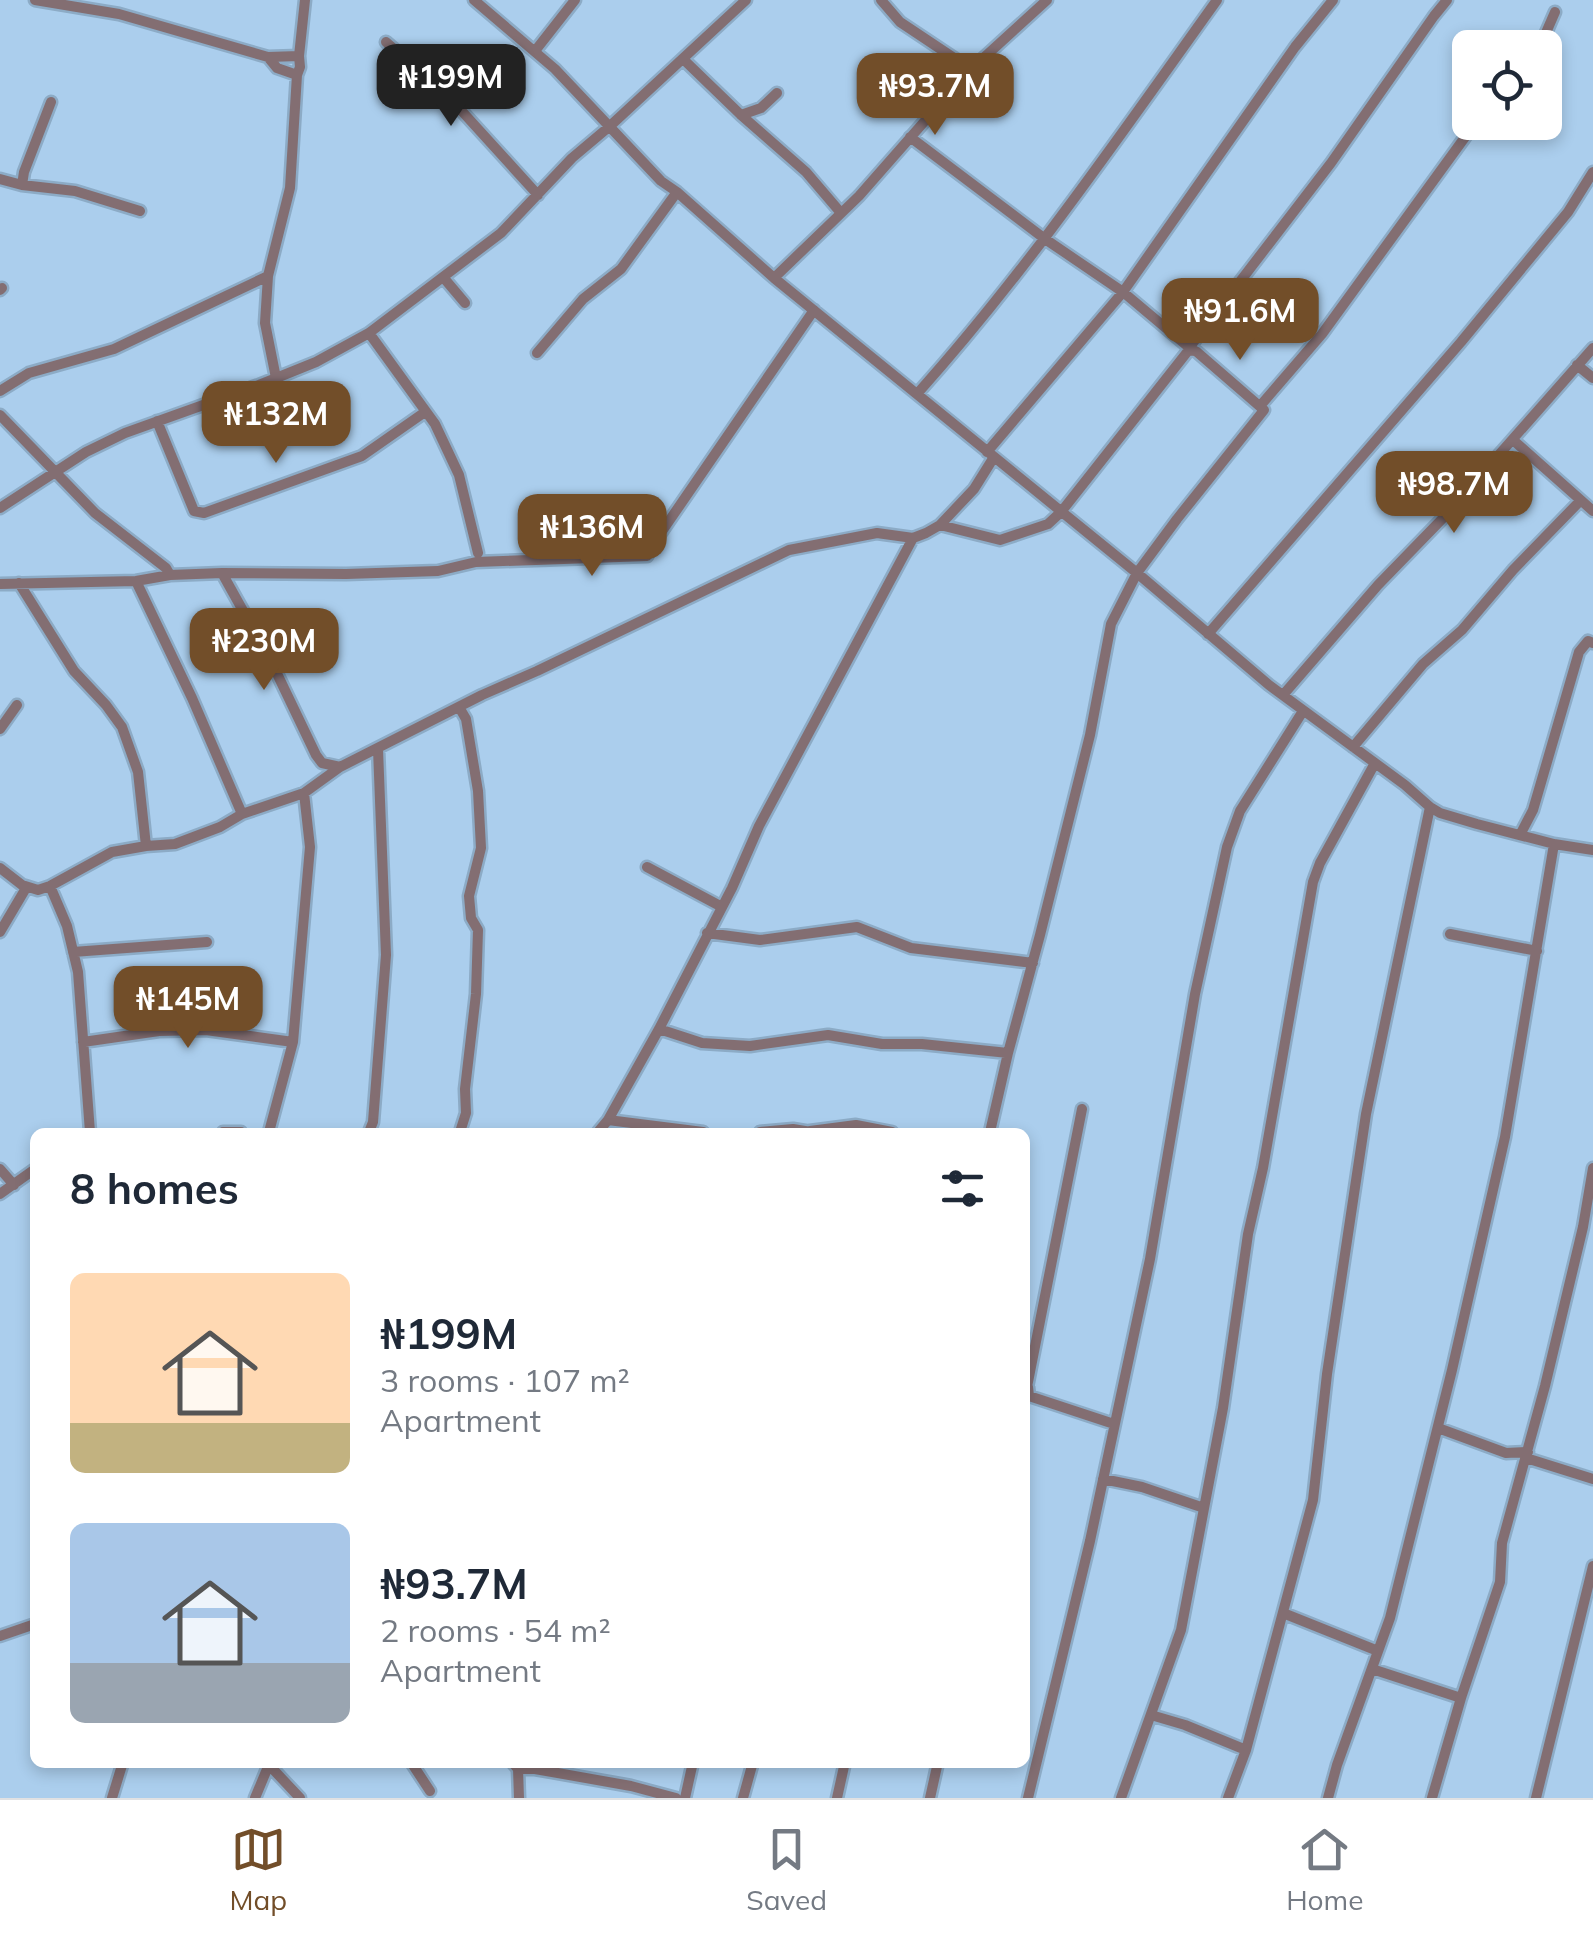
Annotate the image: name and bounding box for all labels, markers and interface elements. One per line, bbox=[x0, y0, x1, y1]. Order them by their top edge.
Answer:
map controls bbox=[1452, 30, 1562, 140]
button: locate bbox=[1452, 30, 1562, 140]
pin: ₦199M bbox=[381, 44, 521, 129]
pin: ₦93.7M bbox=[854, 53, 1016, 138]
text: ₦199M bbox=[399, 56, 503, 96]
text: ₦93.7M bbox=[879, 65, 991, 105]
pin: ₦91.6M bbox=[1159, 278, 1321, 363]
text: ₦91.6M bbox=[1184, 290, 1296, 330]
pin: ₦132M bbox=[206, 381, 346, 466]
text: ₦132M bbox=[224, 393, 328, 433]
pin: ₦98.7M bbox=[1373, 451, 1535, 536]
text: ₦98.7M bbox=[1398, 463, 1510, 503]
pin: ₦136M bbox=[522, 494, 662, 579]
text: ₦136M bbox=[540, 506, 644, 546]
pin: ₦230M bbox=[194, 608, 334, 693]
text: ₦230M bbox=[212, 620, 316, 660]
pin: ₦145M bbox=[118, 966, 258, 1051]
text: ₦145M bbox=[136, 978, 240, 1018]
icon: filters bbox=[935, 1161, 990, 1216]
text: 8 homes bbox=[70, 1162, 239, 1215]
text: ₦199M bbox=[380, 1307, 517, 1360]
icon: home bbox=[150, 1313, 270, 1433]
text: 3 rooms · 107 m² bbox=[380, 1360, 630, 1400]
text: Apartment bbox=[380, 1400, 541, 1440]
text: ₦93.7M bbox=[380, 1557, 528, 1610]
icon: home bbox=[150, 1563, 270, 1683]
text: 2 rooms · 54 m² bbox=[380, 1610, 611, 1650]
text: Apartment bbox=[380, 1650, 541, 1690]
tab: Map bbox=[230, 1822, 287, 1917]
tab: Saved bbox=[746, 1822, 827, 1917]
tab: Home bbox=[1286, 1822, 1363, 1917]

